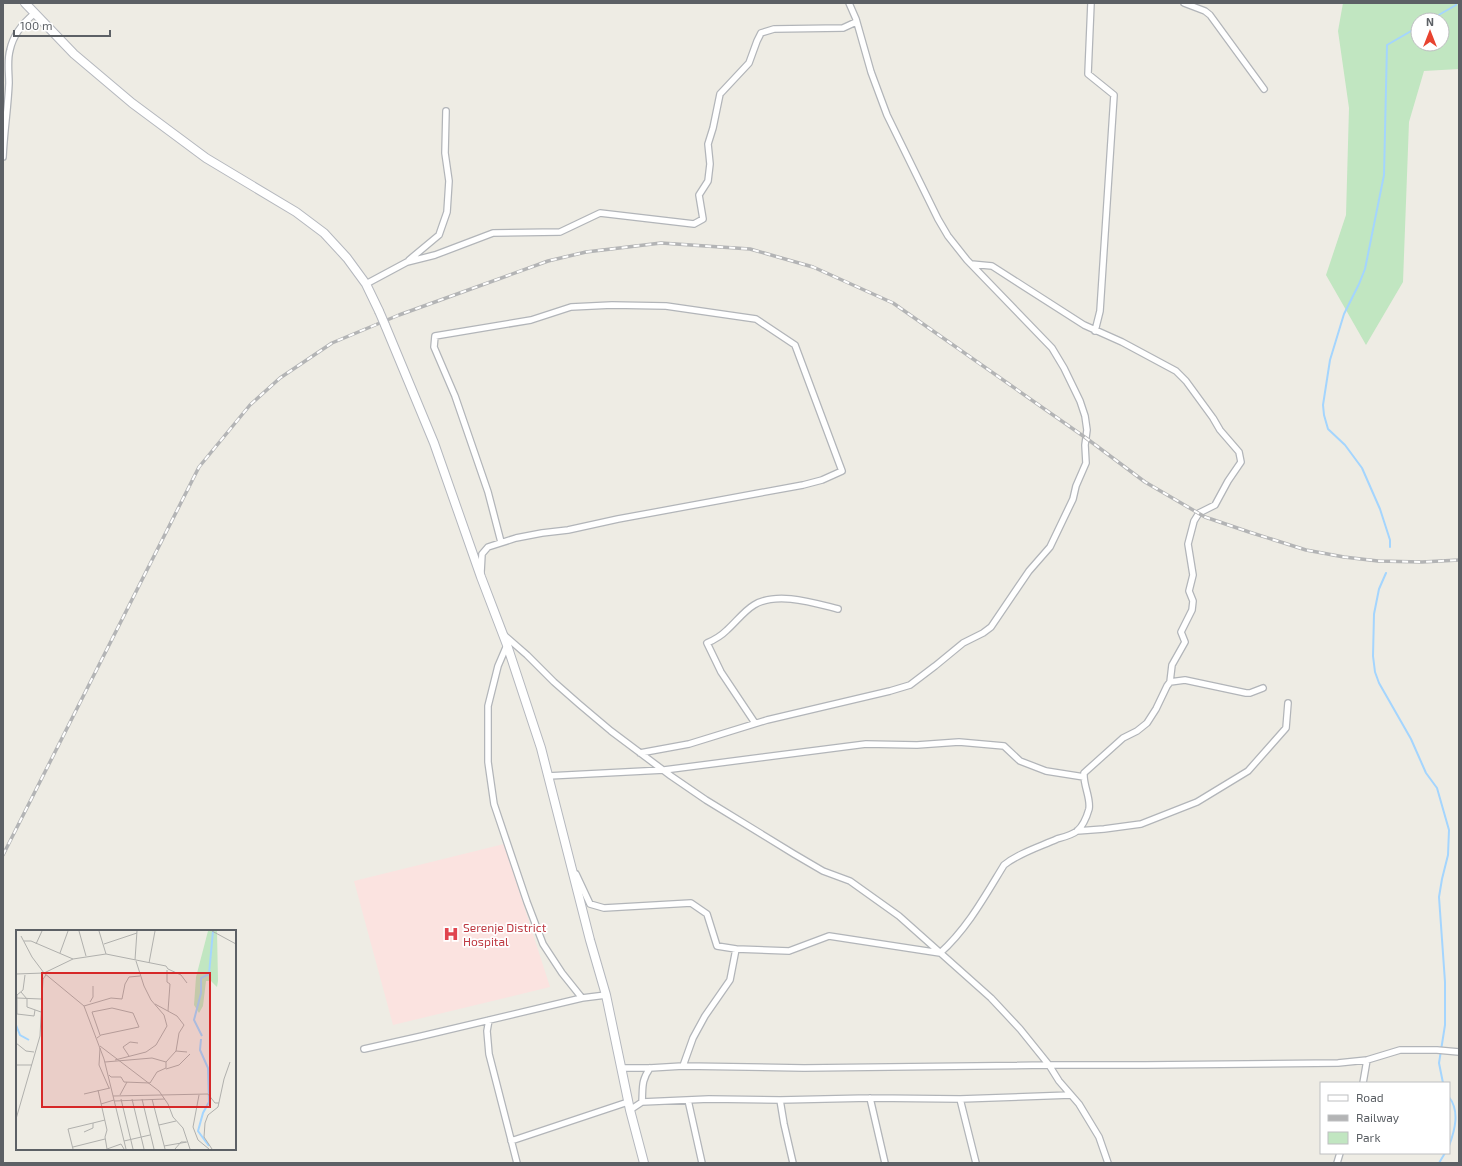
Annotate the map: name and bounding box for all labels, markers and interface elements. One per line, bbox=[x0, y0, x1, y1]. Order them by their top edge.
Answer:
scale bar bbox=[14, 12, 110, 38]
north arrow bbox=[1410, 12, 1450, 52]
text: N bbox=[1426, 15, 1434, 28]
text: 100 m bbox=[20, 18, 52, 32]
place label: Serenje District Hospital bbox=[463, 920, 547, 948]
hospital icon: Serenje District Hospital bbox=[442, 925, 460, 943]
inset map bbox=[16, 930, 236, 1150]
legend bbox=[1320, 1082, 1450, 1154]
text: Road bbox=[1356, 1090, 1384, 1104]
text: Railway bbox=[1356, 1110, 1400, 1124]
text: Park bbox=[1356, 1130, 1381, 1144]

